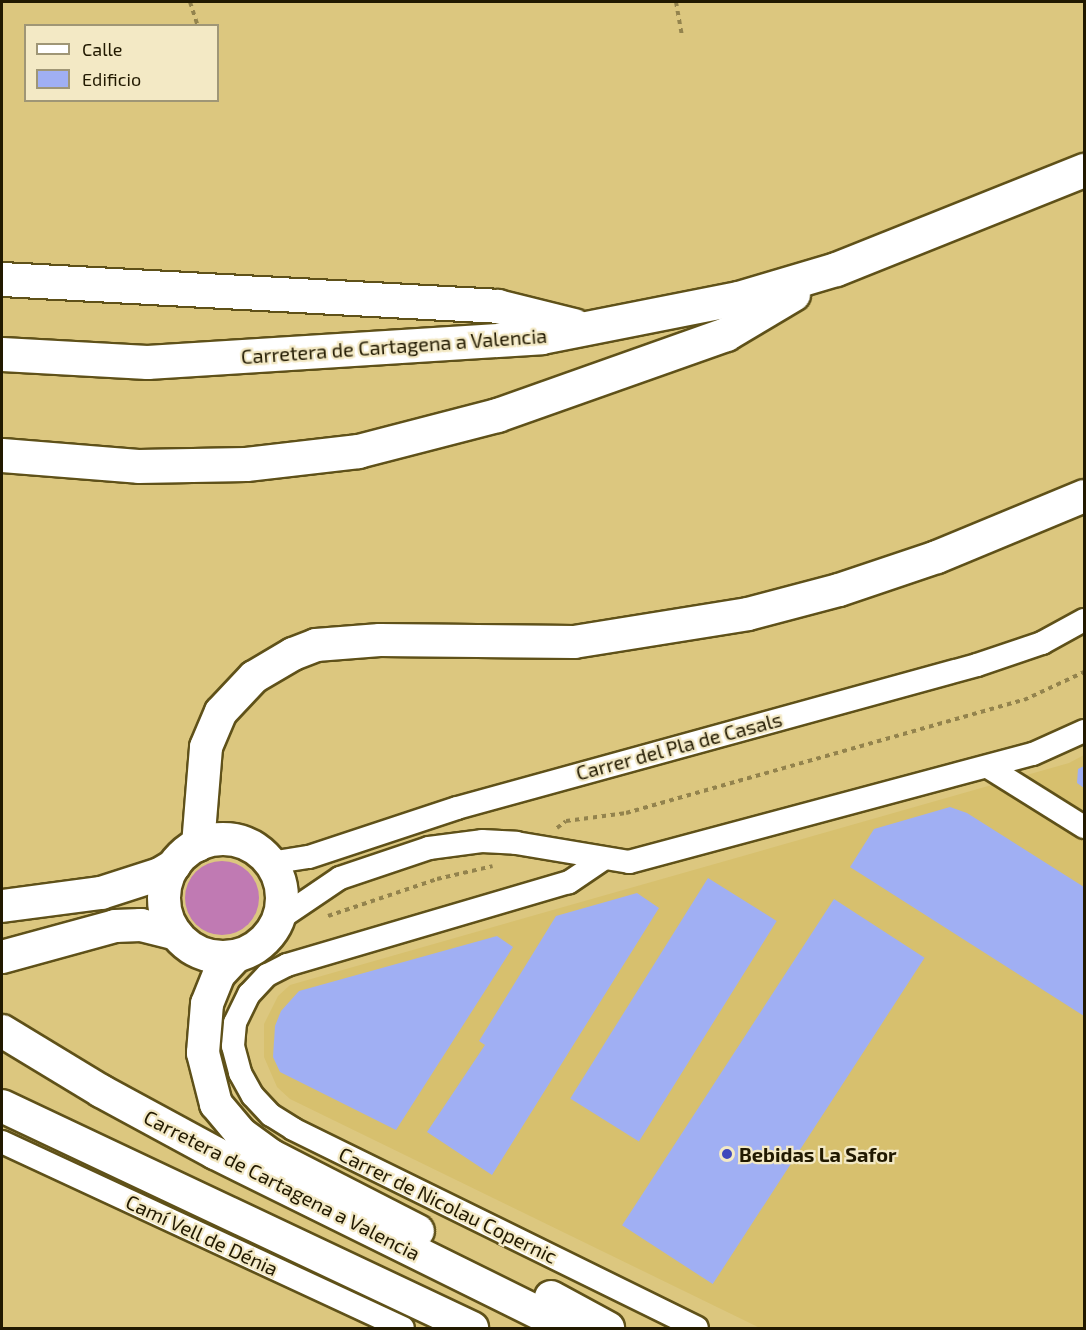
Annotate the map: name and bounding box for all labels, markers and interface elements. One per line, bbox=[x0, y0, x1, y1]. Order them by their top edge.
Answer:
legend bbox=[24, 24, 219, 102]
text: Calle bbox=[82, 38, 123, 60]
text: Edificio bbox=[82, 68, 141, 90]
street label: Carretera de Cartagena a Valencia bbox=[240, 323, 548, 369]
street label: Carrer del Pla de Casals bbox=[573, 707, 785, 785]
street label: Carretera de Cartagena a Valencia bbox=[140, 1105, 424, 1265]
street label: Carrer de Nicolau Copernic bbox=[335, 1142, 561, 1268]
place label: Bebidas La Safor bbox=[739, 1142, 897, 1166]
marker: Bebidas La Safor bbox=[720, 1147, 734, 1161]
street label: Camí Vell de Dénia bbox=[122, 1189, 282, 1281]

